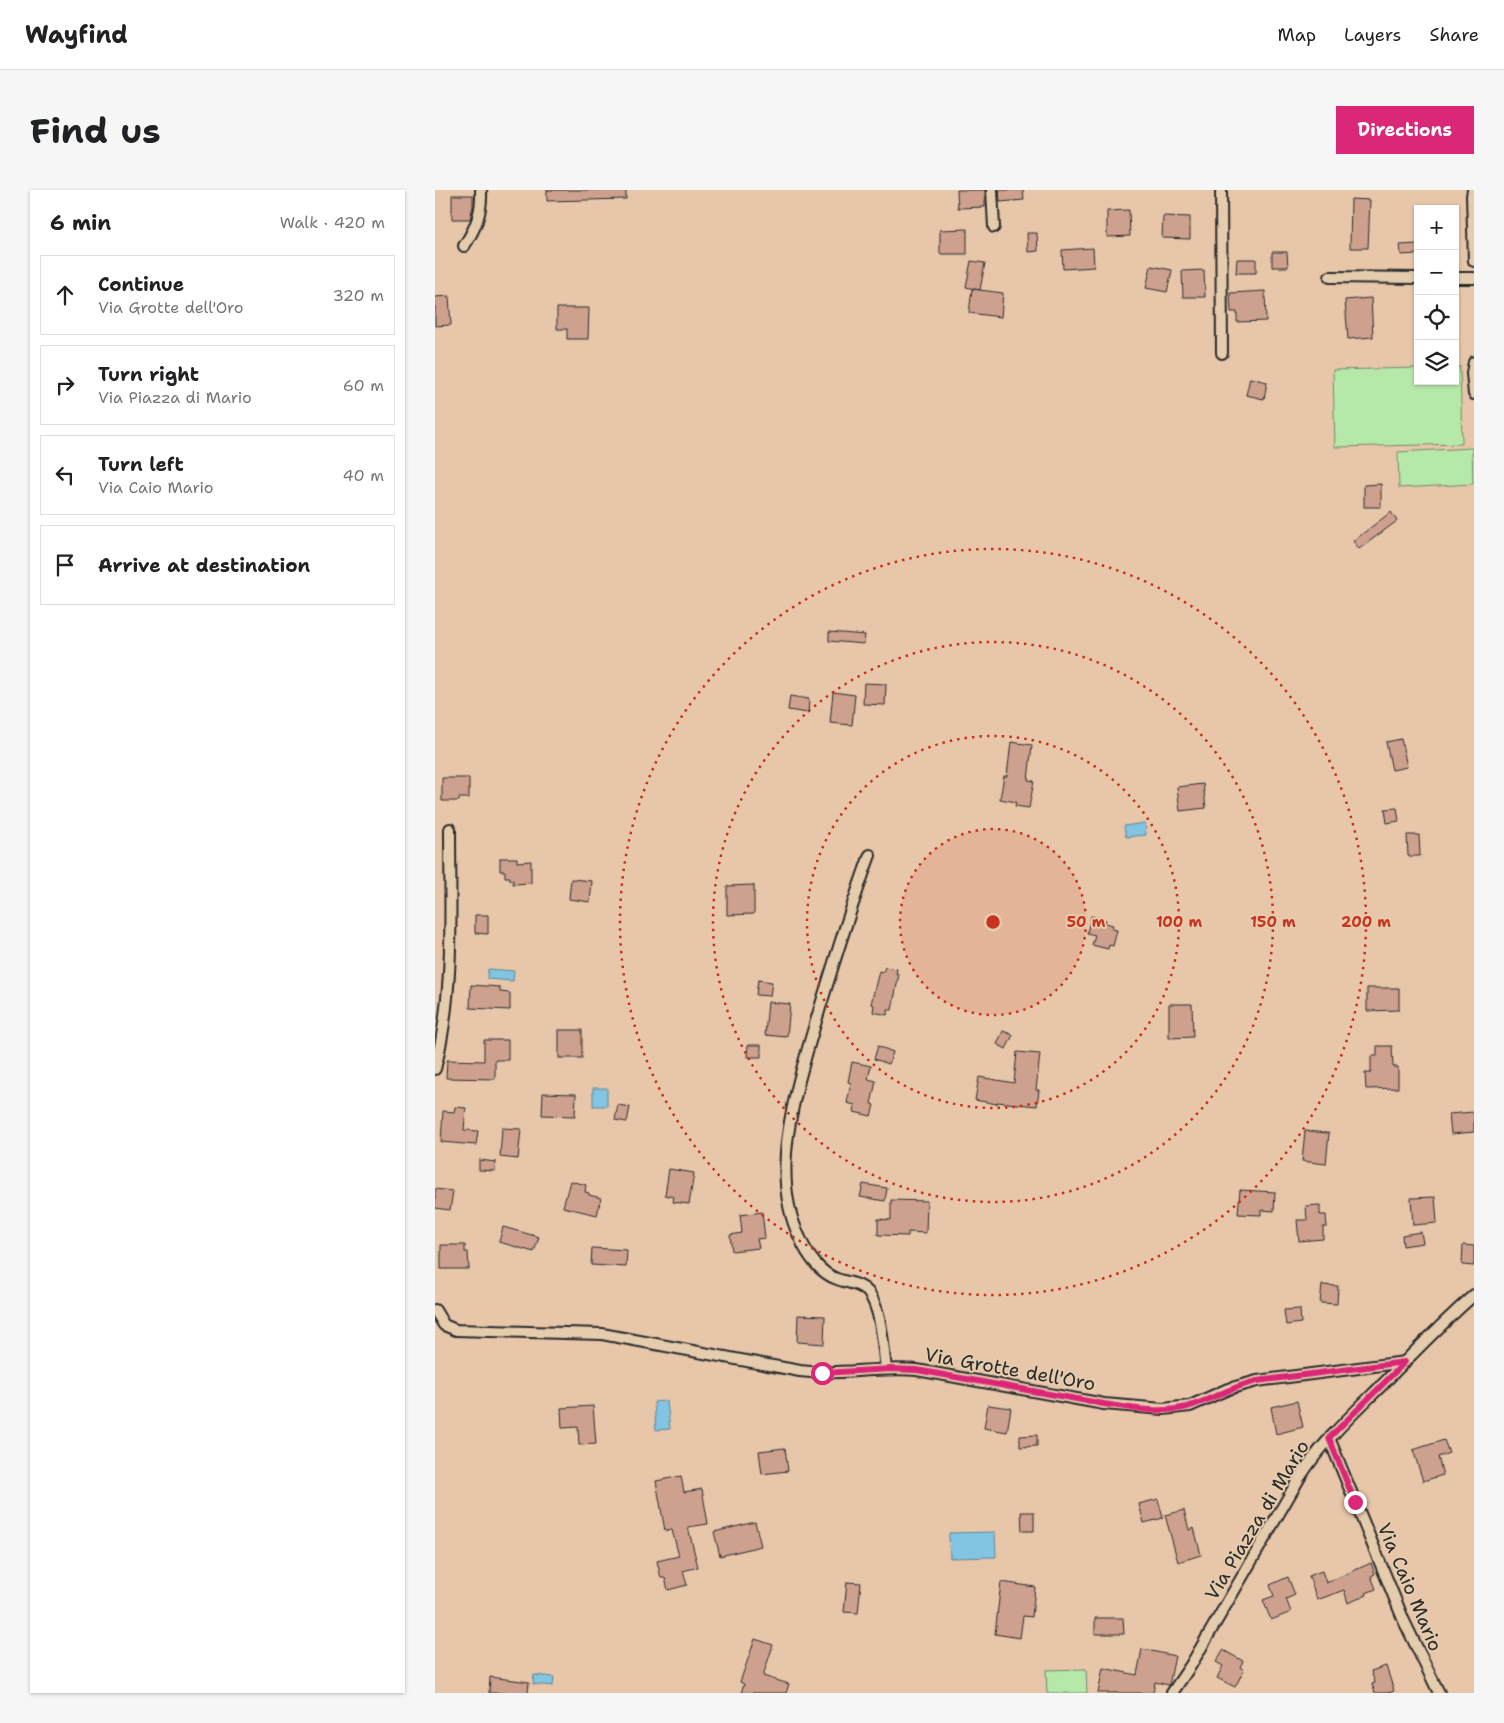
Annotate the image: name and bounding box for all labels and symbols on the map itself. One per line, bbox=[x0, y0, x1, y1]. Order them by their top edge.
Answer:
text: 50 m bbox=[1067, 912, 1106, 932]
text: 100 m bbox=[1156, 912, 1202, 932]
text: 150 m bbox=[1250, 912, 1296, 932]
text: 200 m bbox=[1341, 912, 1391, 932]
centre of rings bbox=[984, 913, 1002, 931]
street label: Via Grotte dell'Oro bbox=[923, 1342, 1097, 1396]
route start bbox=[811, 1362, 834, 1385]
street label: Via Piazza di Mario bbox=[1199, 1435, 1315, 1605]
route end bbox=[1344, 1491, 1367, 1514]
street label: Via Caio Mario bbox=[1372, 1519, 1448, 1655]

